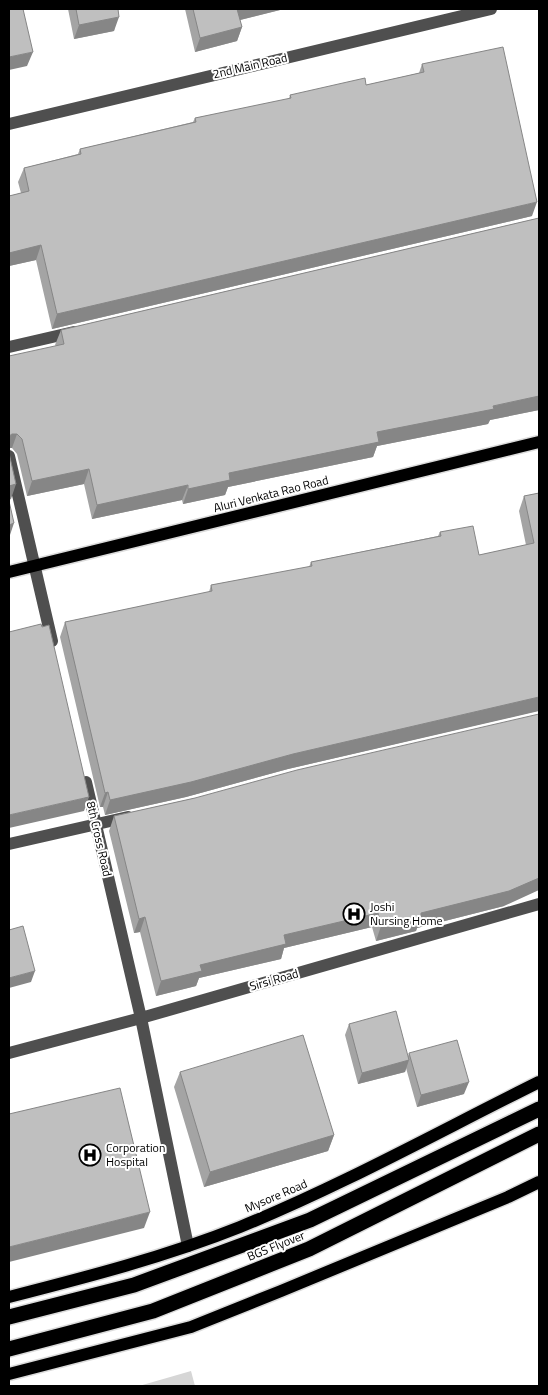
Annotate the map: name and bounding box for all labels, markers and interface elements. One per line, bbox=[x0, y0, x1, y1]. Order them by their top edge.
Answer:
street label: 2nd Main Road bbox=[211, 48, 289, 83]
street label: Aluri Venkata Rao Road bbox=[211, 470, 330, 517]
street label: 8th Cross Road bbox=[82, 799, 117, 878]
place label: Joshi Nursing Home bbox=[370, 897, 443, 930]
hospital icon: Joshi Nursing Home bbox=[342, 902, 366, 926]
street label: Sirsi Road bbox=[247, 963, 301, 996]
place label: Corporation Hospital bbox=[106, 1138, 165, 1171]
hospital icon: Corporation Hospital bbox=[78, 1143, 102, 1167]
street label: Mysore Road bbox=[242, 1174, 310, 1217]
street label: BGS Flyover bbox=[244, 1225, 308, 1266]

